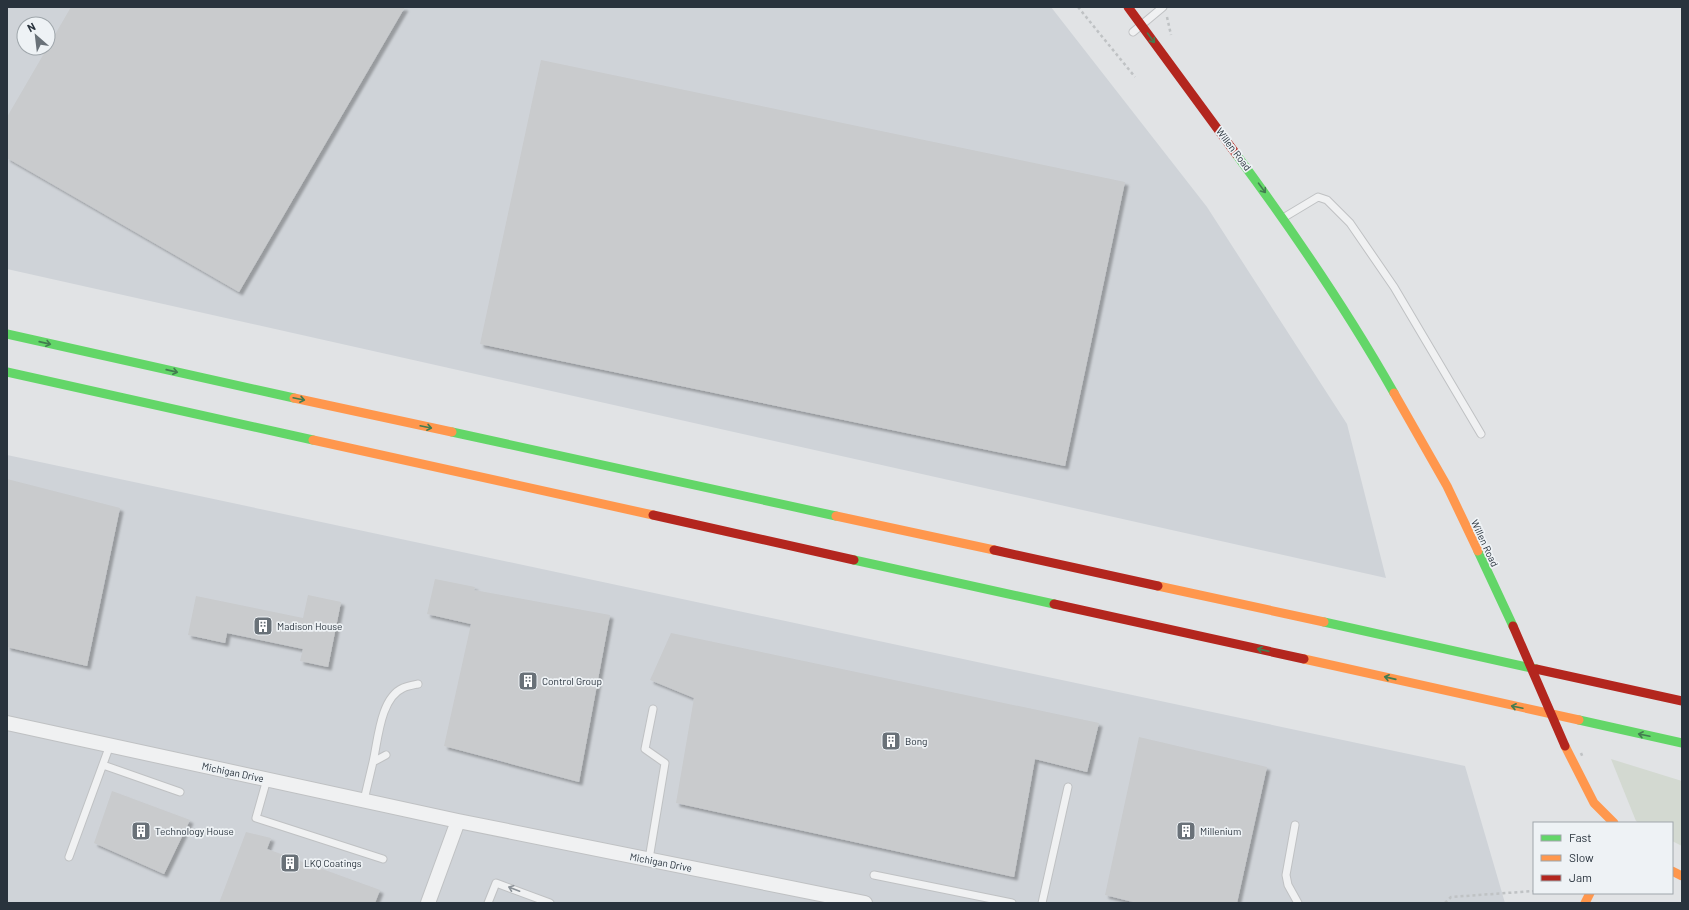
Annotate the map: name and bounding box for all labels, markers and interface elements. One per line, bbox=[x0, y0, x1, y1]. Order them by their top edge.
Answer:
north arrow bbox=[16, 16, 56, 56]
text: N bbox=[25, 19, 37, 34]
one-way arrow bbox=[1147, 33, 1155, 44]
street label: Willen Road bbox=[1214, 125, 1254, 173]
one-way arrow bbox=[1258, 182, 1266, 193]
one-way arrow bbox=[38, 339, 51, 347]
one-way arrow bbox=[165, 367, 178, 375]
one-way arrow bbox=[292, 395, 305, 403]
one-way arrow bbox=[419, 423, 432, 431]
street label: Willen Road bbox=[1469, 517, 1501, 569]
building icon: Madison House bbox=[252, 615, 274, 637]
place label: Madison House bbox=[277, 620, 342, 632]
one-way arrow bbox=[1257, 646, 1270, 654]
building icon: Control Group bbox=[517, 670, 539, 692]
one-way arrow bbox=[1384, 674, 1397, 682]
place label: Control Group bbox=[542, 675, 602, 687]
one-way arrow bbox=[1511, 702, 1524, 710]
building icon: Bong bbox=[880, 730, 902, 752]
one-way arrow bbox=[1638, 730, 1651, 738]
place label: Bong bbox=[905, 735, 927, 747]
street label: Michigan Drive bbox=[201, 760, 265, 784]
building icon: Technology House bbox=[130, 820, 152, 842]
building icon: Millenium bbox=[1175, 820, 1197, 842]
legend bbox=[1533, 822, 1673, 894]
place label: Technology House bbox=[155, 825, 234, 837]
place label: Millenium bbox=[1200, 825, 1241, 837]
text: Fast bbox=[1569, 830, 1592, 844]
street label: Michigan Drive bbox=[629, 850, 693, 874]
text: Slow bbox=[1569, 850, 1594, 864]
building icon: LKQ Coatings bbox=[279, 852, 301, 874]
place label: LKQ Coatings bbox=[304, 857, 362, 869]
text: Jam bbox=[1569, 870, 1592, 884]
one-way arrow bbox=[508, 885, 520, 893]

